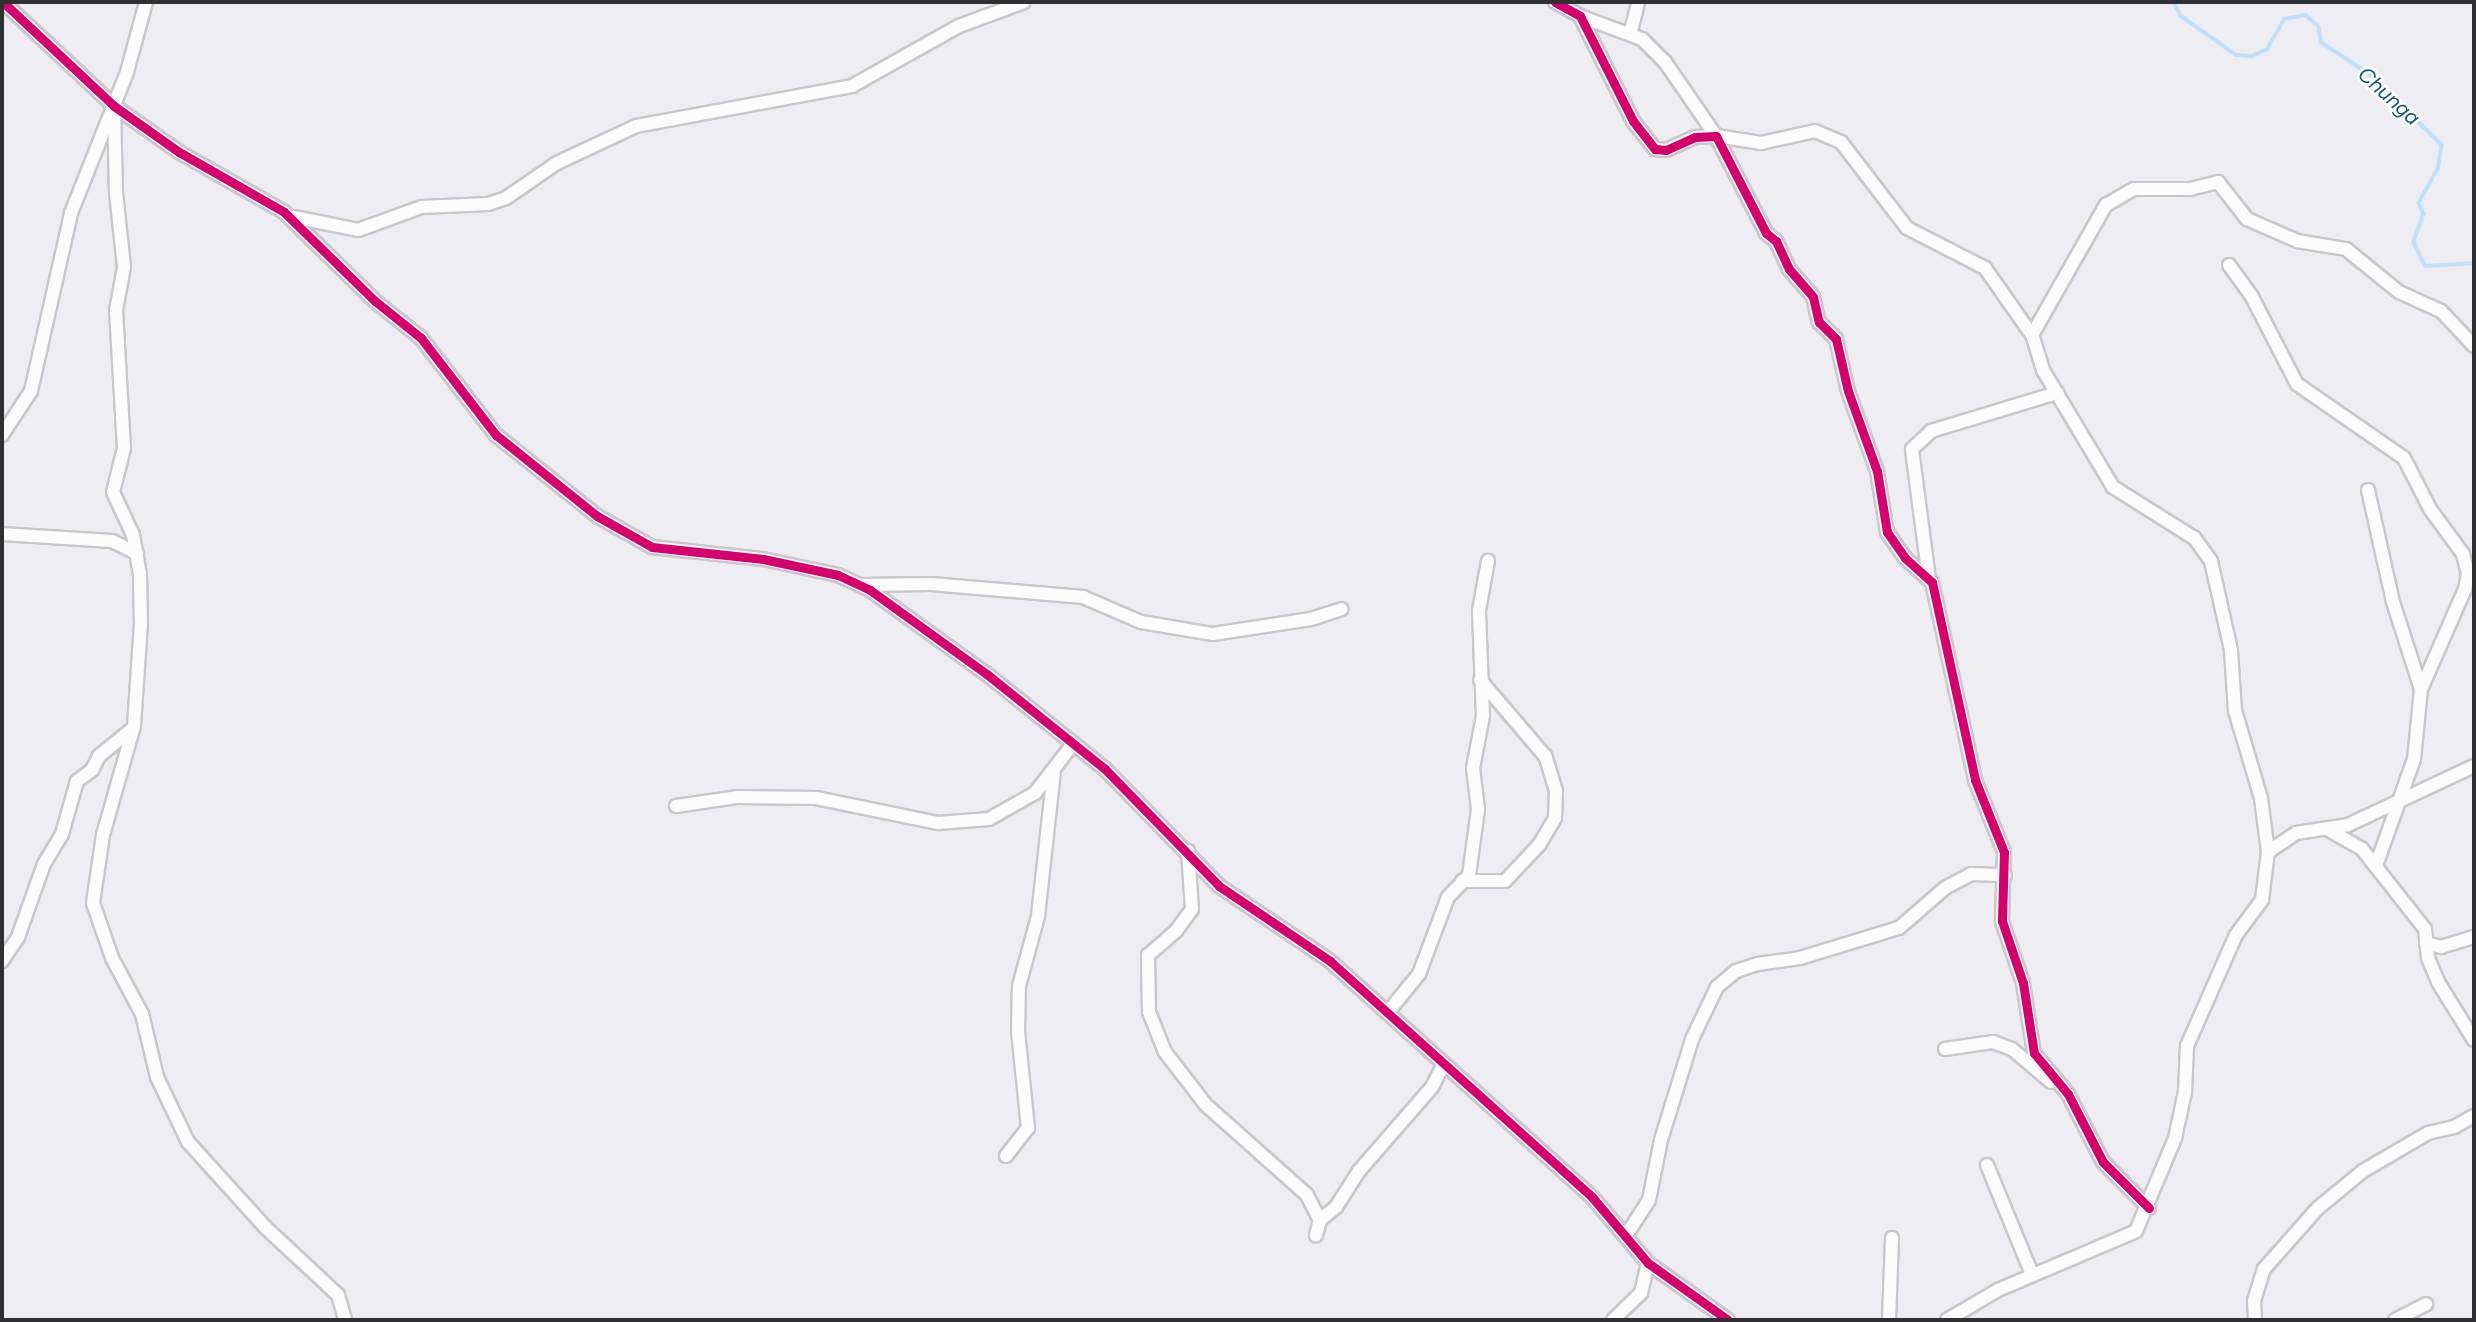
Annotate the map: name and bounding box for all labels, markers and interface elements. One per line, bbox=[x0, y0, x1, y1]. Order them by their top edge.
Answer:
water label: Chunga bbox=[2353, 62, 2425, 130]

